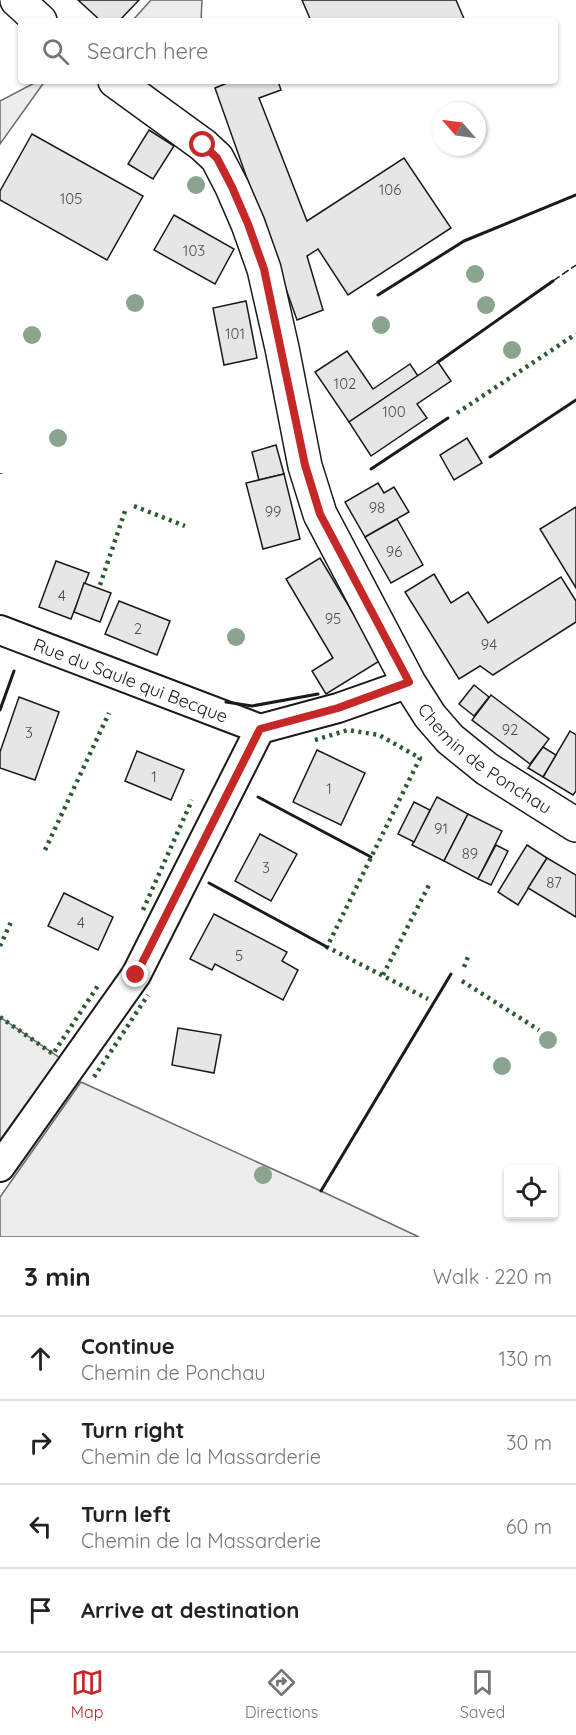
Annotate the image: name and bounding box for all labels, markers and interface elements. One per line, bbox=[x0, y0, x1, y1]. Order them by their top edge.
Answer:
search box bbox=[18, 18, 558, 84]
icon: search bbox=[39, 35, 72, 68]
text: Search here bbox=[87, 37, 208, 65]
north arrow bbox=[432, 102, 486, 156]
route start bbox=[189, 131, 215, 157]
house number: 106 bbox=[379, 180, 401, 199]
house number: 105 bbox=[60, 189, 82, 208]
house number: 103 bbox=[183, 241, 205, 260]
house number: 101 bbox=[225, 324, 245, 343]
house number: 102 bbox=[334, 374, 356, 393]
house number: 100 bbox=[382, 402, 406, 421]
house number: 98 bbox=[369, 498, 385, 517]
house number: 99 bbox=[265, 502, 281, 521]
house number: 96 bbox=[386, 542, 402, 561]
house number: 4 bbox=[58, 586, 66, 605]
house number: 95 bbox=[325, 609, 341, 628]
house number: 2 bbox=[134, 619, 142, 638]
street label: Rue du Saule qui Becque bbox=[30, 632, 231, 727]
house number: 94 bbox=[481, 635, 497, 654]
street label: Chemin de Ponchau bbox=[413, 699, 556, 819]
house number: 92 bbox=[502, 720, 518, 739]
house number: 3 bbox=[25, 723, 33, 742]
house number: 1 bbox=[151, 767, 157, 786]
house number: 1 bbox=[326, 779, 332, 798]
house number: 91 bbox=[434, 819, 448, 838]
house number: 89 bbox=[462, 844, 478, 863]
house number: 3 bbox=[262, 858, 270, 877]
house number: 87 bbox=[546, 873, 562, 892]
house number: 4 bbox=[77, 913, 85, 932]
house number: 5 bbox=[235, 946, 243, 965]
route end bbox=[122, 961, 148, 987]
map controls bbox=[504, 1165, 558, 1219]
button: locate bbox=[504, 1165, 558, 1219]
text: 3 min bbox=[24, 1260, 91, 1293]
text: Walk · 220 m bbox=[433, 1264, 552, 1289]
text: Continue bbox=[81, 1332, 175, 1360]
icon: ahead bbox=[24, 1342, 57, 1375]
text: 130 m bbox=[499, 1346, 552, 1371]
text: Chemin de Ponchau bbox=[81, 1360, 266, 1385]
text: Turn right bbox=[81, 1416, 185, 1444]
icon: right bbox=[24, 1426, 57, 1459]
text: 30 m bbox=[506, 1430, 552, 1455]
text: Chemin de la Massarderie bbox=[81, 1444, 321, 1469]
text: Turn left bbox=[81, 1500, 171, 1528]
icon: left bbox=[24, 1510, 57, 1543]
text: 60 m bbox=[506, 1514, 552, 1539]
text: Chemin de la Massarderie bbox=[81, 1528, 321, 1553]
icon: arrive bbox=[24, 1594, 57, 1627]
text: Arrive at destination bbox=[81, 1596, 299, 1624]
tab: Map bbox=[71, 1666, 104, 1722]
tab: Directions bbox=[245, 1666, 318, 1722]
tab: Saved bbox=[460, 1666, 505, 1722]

